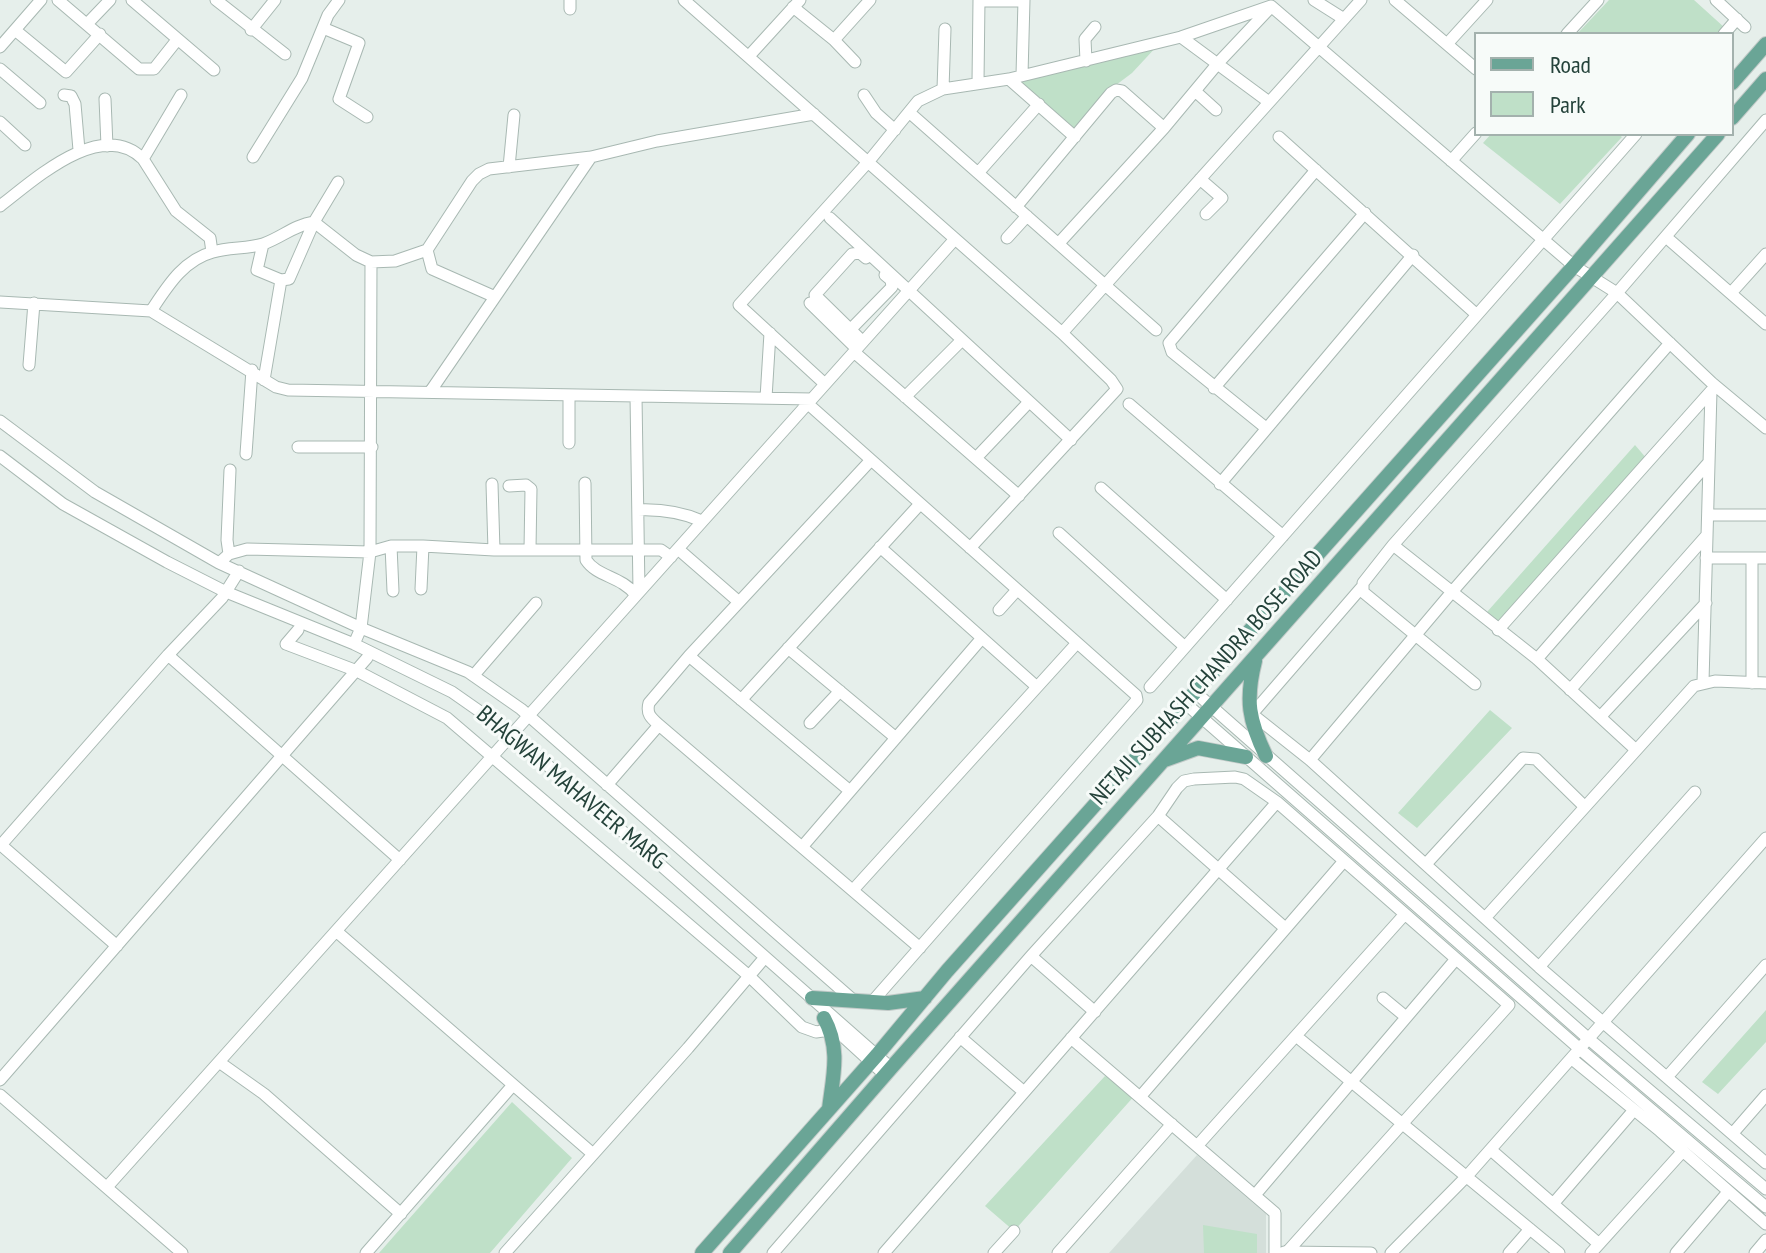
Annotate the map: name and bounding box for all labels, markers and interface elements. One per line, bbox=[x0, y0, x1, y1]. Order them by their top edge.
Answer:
legend bbox=[1474, 32, 1734, 136]
text: Road bbox=[1550, 49, 1591, 80]
text: Park bbox=[1550, 89, 1586, 120]
street label: NETAJI SUBHASH CHANDRA BOSE ROAD bbox=[1085, 545, 1329, 811]
street label: BHAGWAN MAHAVEER MARG bbox=[470, 700, 672, 876]

